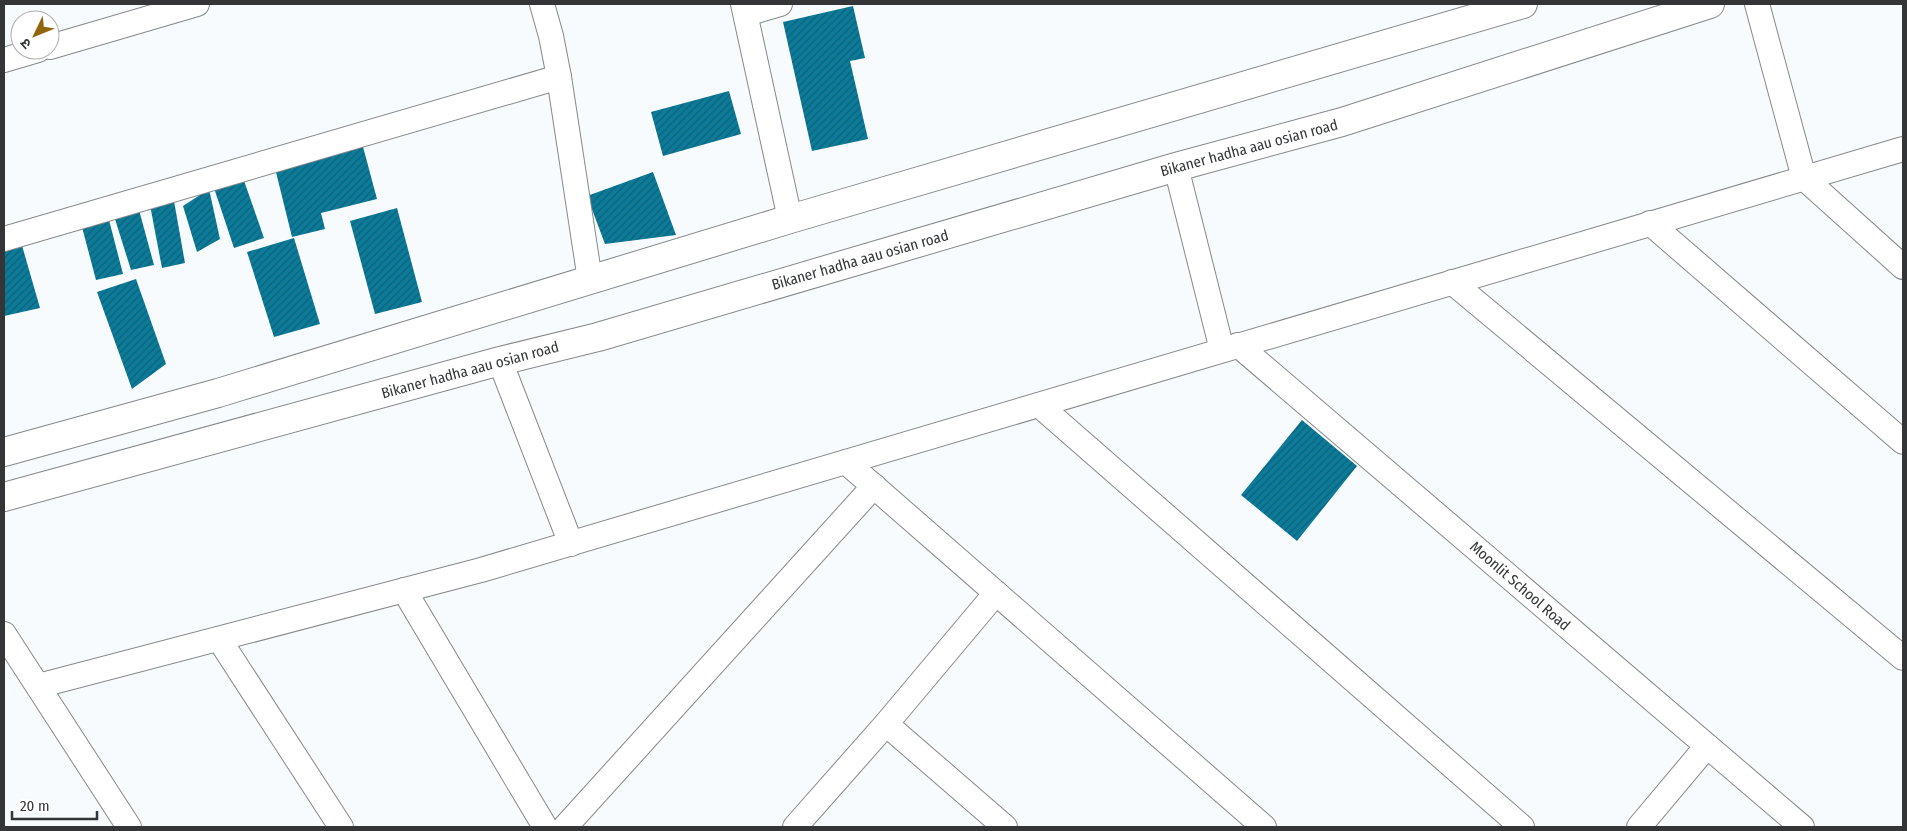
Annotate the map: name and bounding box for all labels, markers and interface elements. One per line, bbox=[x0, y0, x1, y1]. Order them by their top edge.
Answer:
north arrow bbox=[10, 10, 60, 60]
text: उ bbox=[16, 34, 35, 52]
street label: Bikaner hadha aau osian road bbox=[1158, 116, 1340, 180]
street label: Bikaner hadha aau osian road bbox=[770, 226, 950, 294]
street label: Bikaner hadha aau osian road bbox=[379, 338, 561, 402]
street label: Moonlit School Road bbox=[1466, 538, 1574, 634]
scale bar bbox=[12, 788, 98, 820]
text: 20 m bbox=[20, 797, 50, 815]

